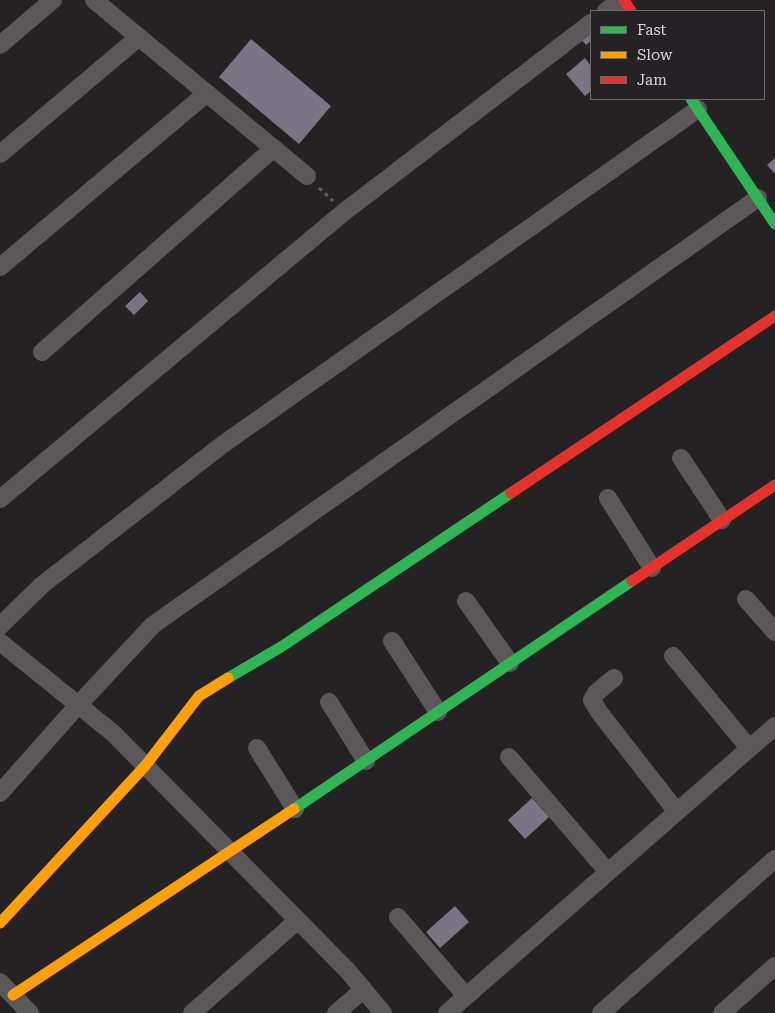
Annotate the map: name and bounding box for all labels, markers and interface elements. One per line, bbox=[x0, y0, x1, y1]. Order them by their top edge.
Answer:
legend bbox=[590, 10, 765, 100]
text: Fast bbox=[637, 21, 666, 39]
text: Slow bbox=[637, 46, 672, 64]
text: Jam bbox=[637, 71, 667, 89]

